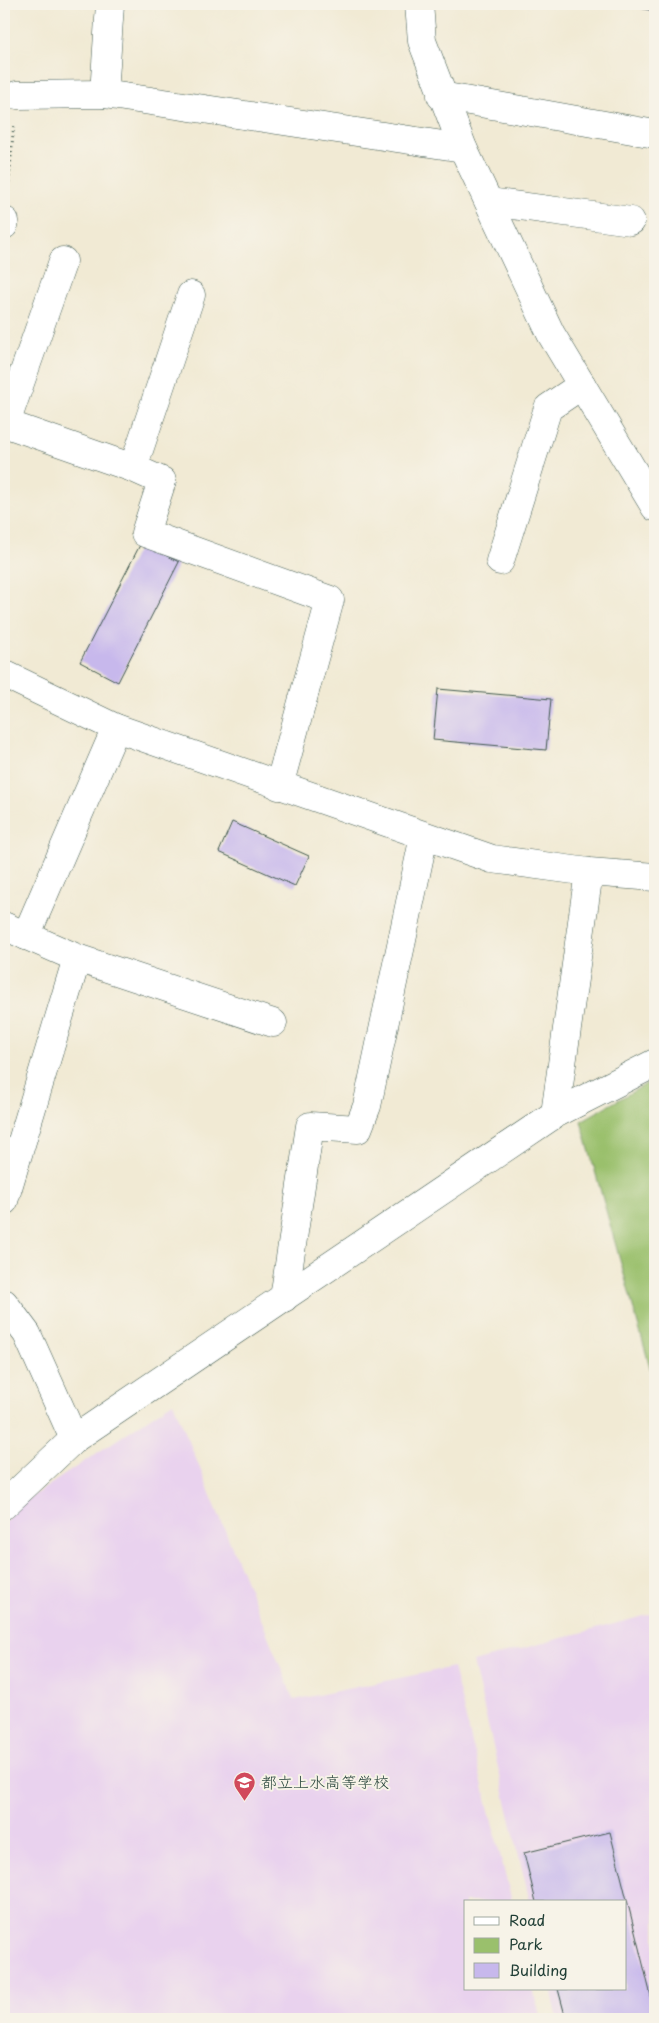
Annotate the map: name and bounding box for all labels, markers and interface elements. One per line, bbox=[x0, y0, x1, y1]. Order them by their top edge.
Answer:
place label: 都立上水高等学校 bbox=[261, 1769, 389, 1793]
school or university icon: 都立上水高等学校 bbox=[233, 1770, 257, 1801]
legend bbox=[464, 1900, 626, 1990]
text: Road bbox=[509, 1908, 545, 1931]
text: Park bbox=[509, 1932, 543, 1955]
text: Building bbox=[509, 1958, 568, 1981]

